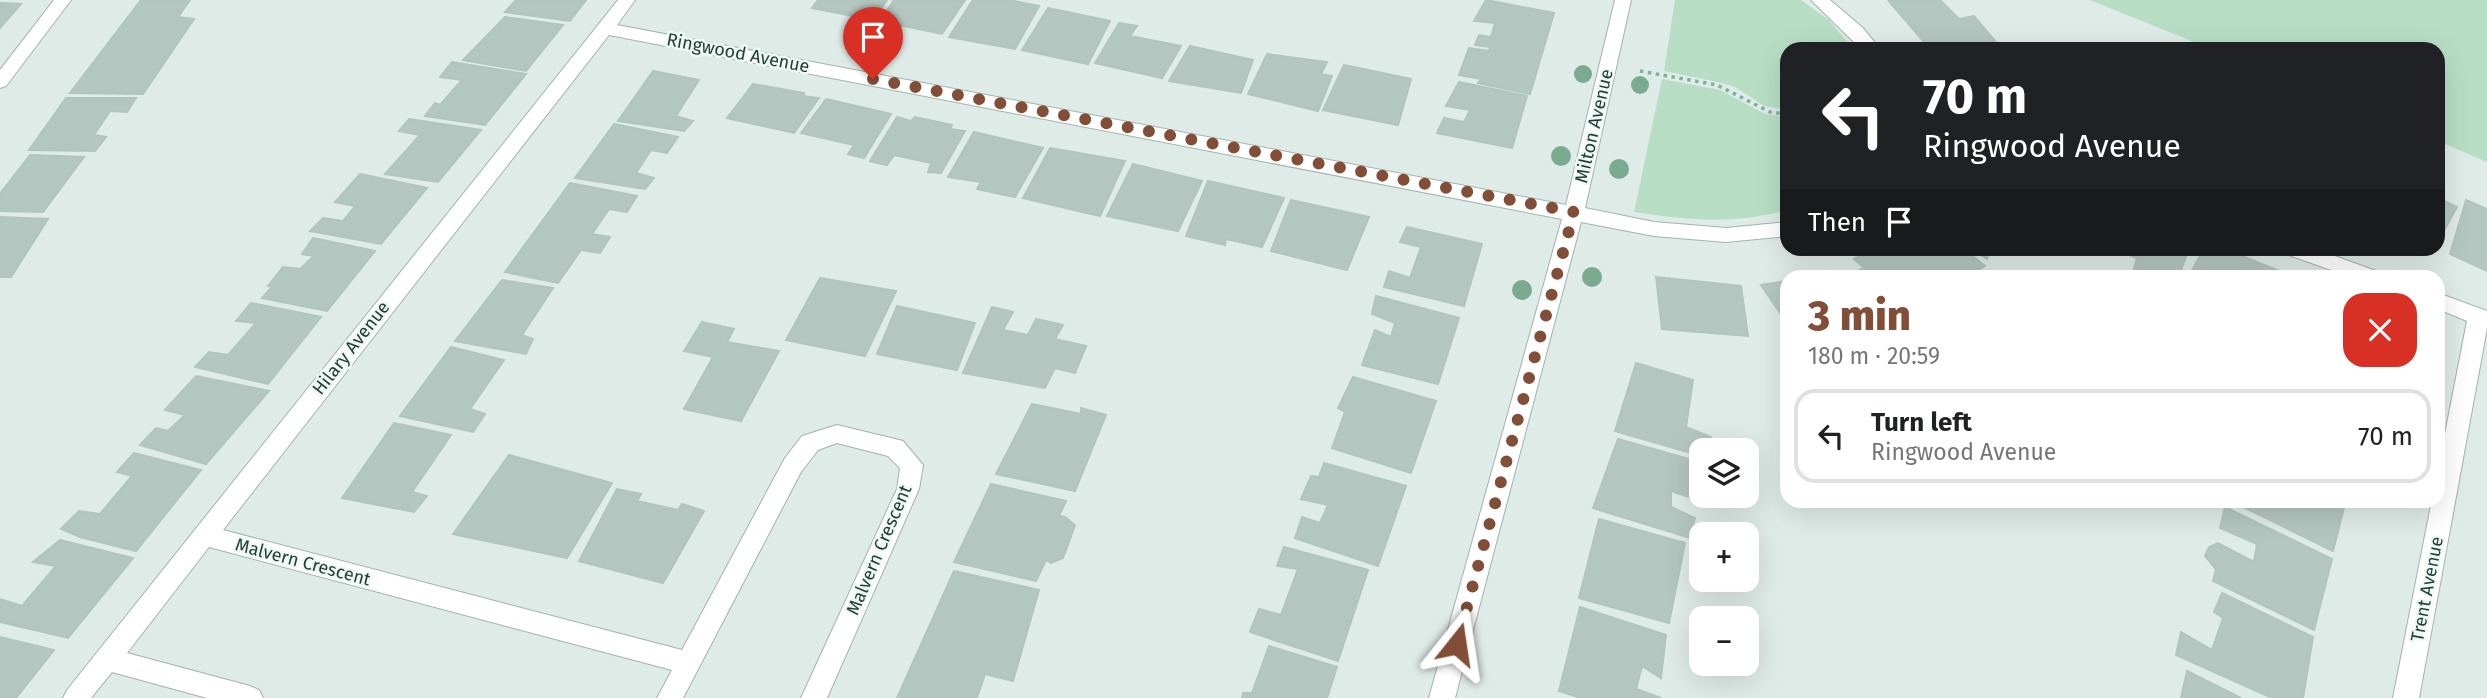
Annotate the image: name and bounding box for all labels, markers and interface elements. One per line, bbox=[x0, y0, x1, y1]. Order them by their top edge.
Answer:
pin bbox=[843, 7, 903, 79]
icon: arrive bbox=[854, 18, 892, 56]
street label: Ringwood Avenue bbox=[665, 28, 811, 78]
street label: Milton Avenue bbox=[1570, 67, 1618, 185]
text: 70 m bbox=[1923, 67, 2027, 126]
icon: left bbox=[1808, 70, 1899, 161]
text: Ringwood Avenue bbox=[1923, 127, 2181, 165]
icon: arrive bbox=[1880, 203, 1918, 241]
text: Then bbox=[1808, 207, 1866, 238]
text: 3 min bbox=[1808, 291, 1911, 341]
button: close bbox=[2343, 293, 2417, 367]
street label: Hilary Avenue bbox=[308, 297, 394, 399]
text: 180 m · 20:59 bbox=[1808, 342, 1940, 370]
text: Turn left bbox=[1871, 407, 1972, 438]
icon: left bbox=[1812, 417, 1850, 455]
text: 70 m bbox=[2358, 421, 2413, 452]
map controls bbox=[1689, 438, 1759, 676]
button: layers bbox=[1689, 438, 1759, 508]
text: Ringwood Avenue bbox=[1871, 438, 2056, 466]
street label: Malvern Crescent bbox=[842, 481, 916, 618]
button: + bbox=[1689, 522, 1759, 592]
street label: Malvern Crescent bbox=[233, 533, 374, 591]
street label: Trent Avenue bbox=[2406, 535, 2448, 643]
button: − bbox=[1689, 606, 1759, 676]
position arrow bbox=[1420, 607, 1494, 681]

